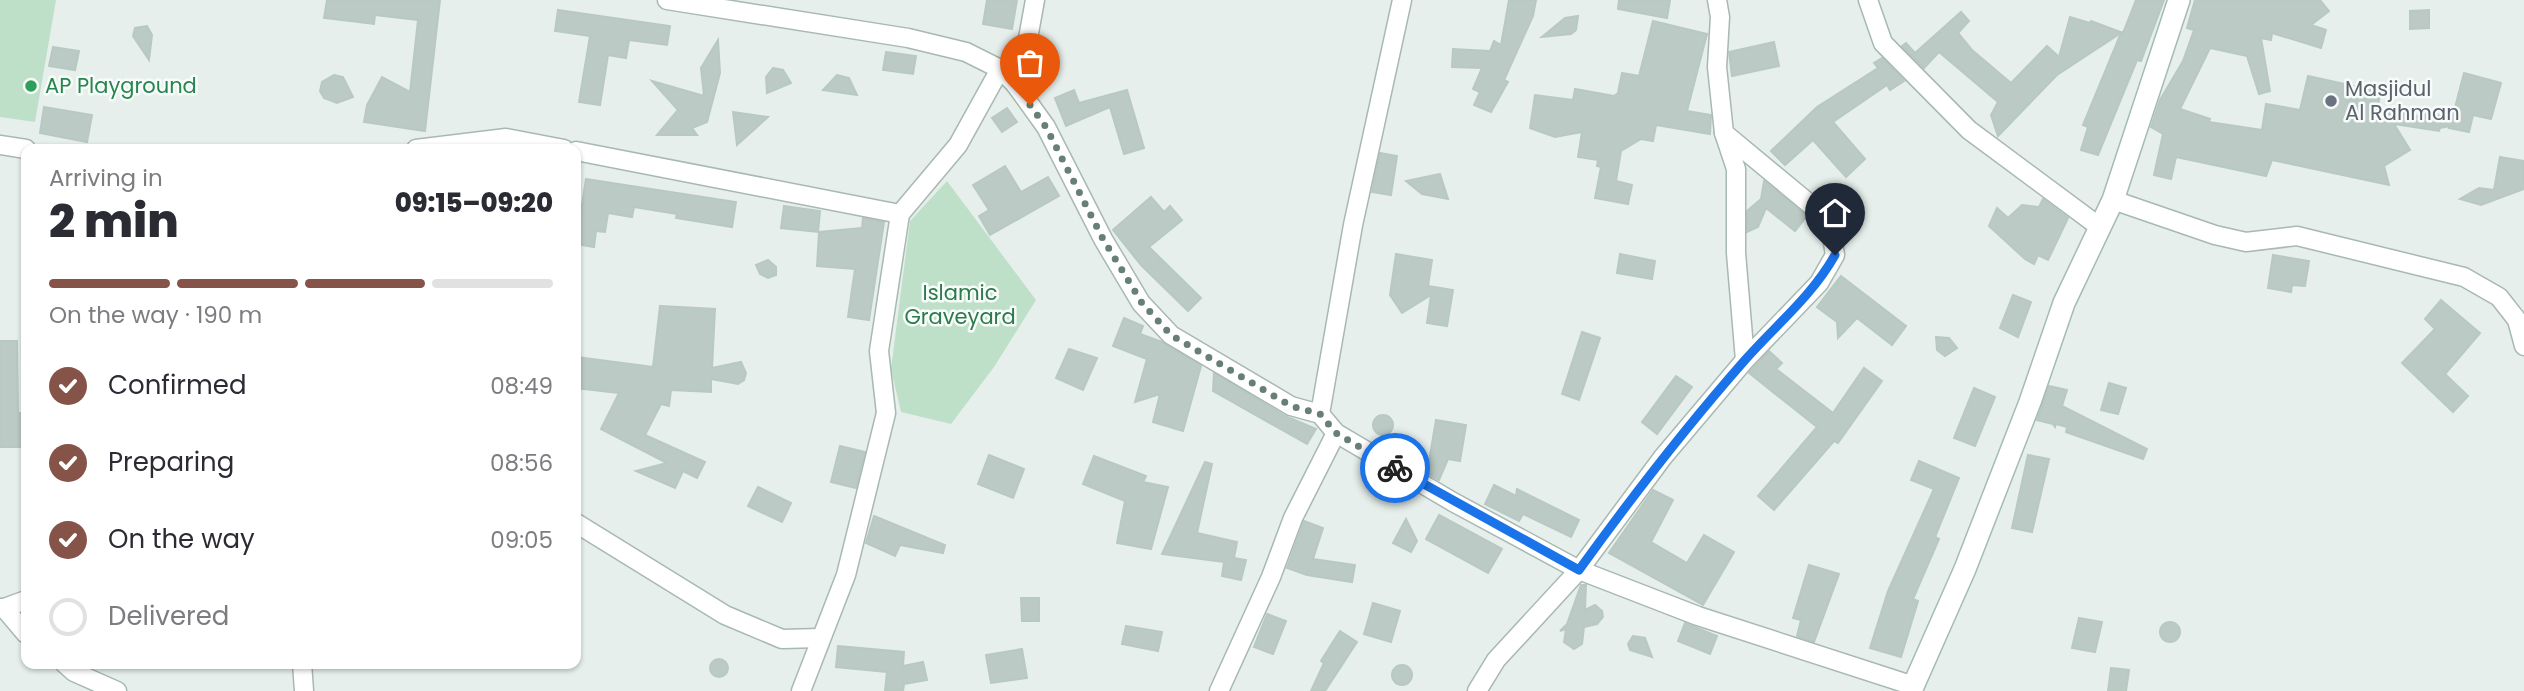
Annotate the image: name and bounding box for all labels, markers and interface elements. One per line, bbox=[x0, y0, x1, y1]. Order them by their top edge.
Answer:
pin bbox=[1000, 33, 1060, 105]
icon: bag bbox=[1011, 44, 1049, 82]
place label: AP Playground bbox=[45, 71, 197, 100]
place label: Masjidul Al Rahman bbox=[2345, 74, 2460, 127]
marker: AP Playground bbox=[23, 78, 39, 94]
marker: Masjidul Al Rahman bbox=[2323, 93, 2339, 109]
text: Arriving in bbox=[49, 162, 163, 194]
pin bbox=[1805, 183, 1865, 255]
text: 09:15–09:20 bbox=[395, 185, 553, 221]
text: 2 min bbox=[49, 189, 179, 253]
icon: home bbox=[1816, 194, 1854, 232]
park label: Islamic Graveyard bbox=[904, 278, 1016, 331]
text: On the way · 190 m bbox=[49, 299, 262, 331]
icon: check bbox=[49, 367, 87, 405]
text: Confirmed bbox=[108, 367, 246, 403]
text: 08:49 bbox=[490, 370, 553, 402]
courier bbox=[1360, 433, 1430, 503]
icon: check bbox=[49, 444, 87, 482]
text: Preparing bbox=[108, 444, 234, 480]
text: 08:56 bbox=[490, 447, 553, 479]
icon: bike bbox=[1376, 449, 1414, 487]
icon: check bbox=[49, 521, 87, 559]
text: On the way bbox=[108, 521, 255, 557]
text: 09:05 bbox=[490, 524, 553, 556]
text: Delivered bbox=[108, 598, 229, 634]

